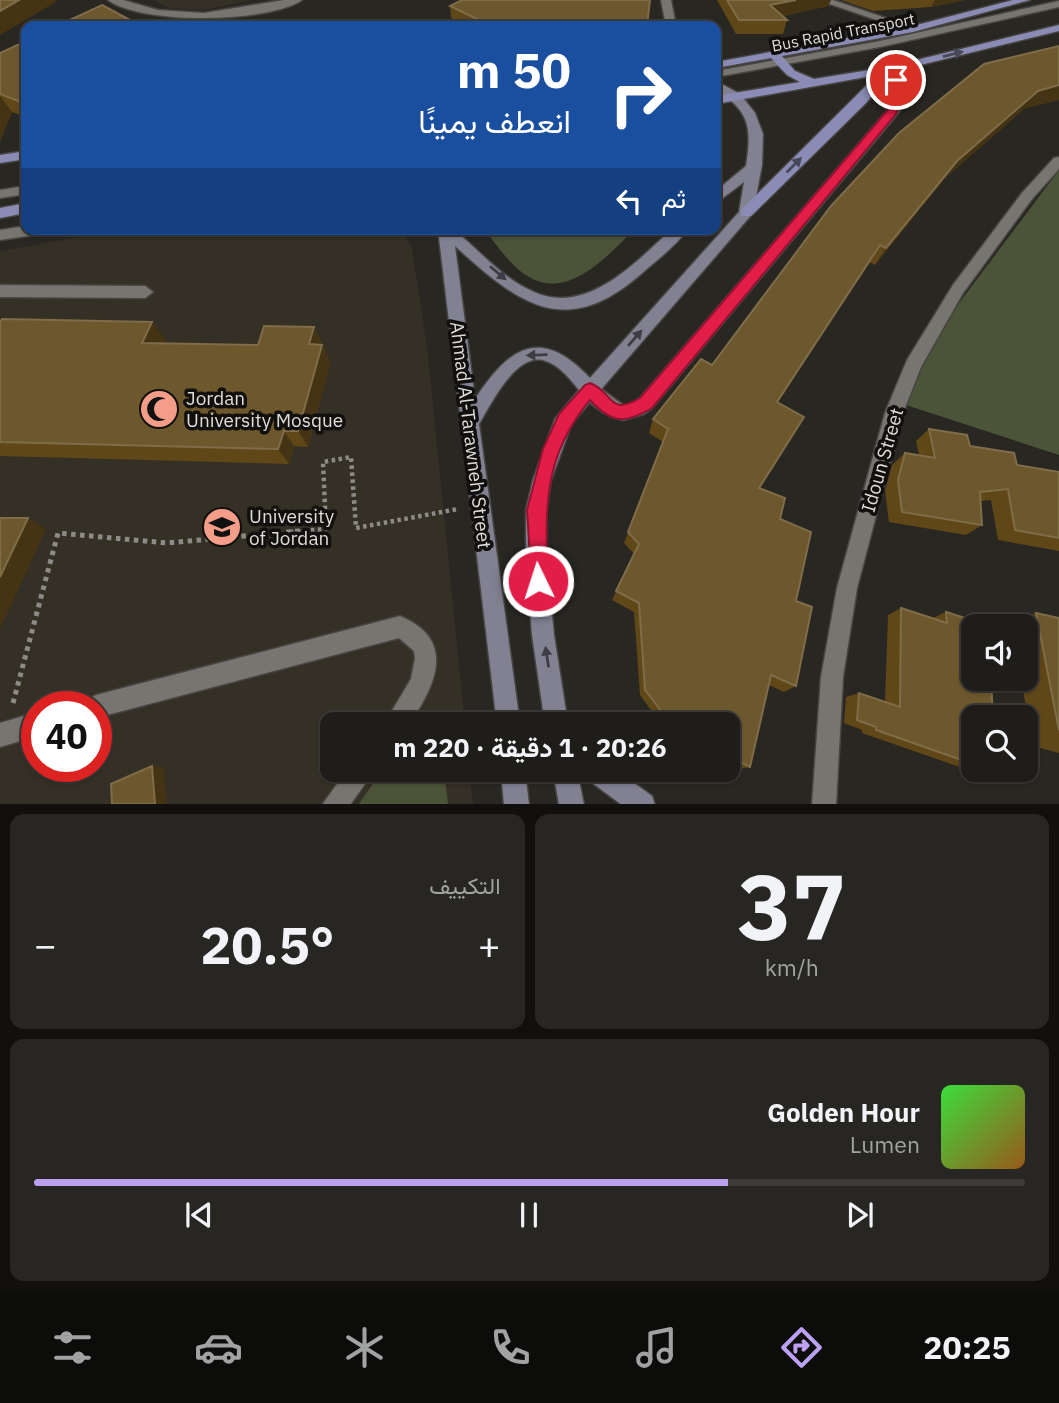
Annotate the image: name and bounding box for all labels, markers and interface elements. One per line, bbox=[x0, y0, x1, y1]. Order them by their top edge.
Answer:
street label: Bus Rapid Transport bbox=[770, 8, 916, 56]
text: 50 m bbox=[457, 38, 571, 101]
one-way arrow bbox=[943, 48, 965, 59]
icon: right bbox=[595, 49, 686, 140]
pin bbox=[866, 50, 926, 110]
icon: arrive bbox=[877, 61, 915, 99]
text: انعطف يمينًا bbox=[418, 100, 571, 142]
one-way arrow bbox=[786, 156, 803, 173]
text: ثم bbox=[662, 181, 686, 215]
icon: left bbox=[610, 182, 648, 220]
one-way arrow bbox=[488, 266, 506, 281]
street label: Ahmad Al-Tarawneh Street bbox=[445, 320, 497, 550]
one-way arrow bbox=[627, 329, 642, 346]
one-way arrow bbox=[526, 349, 548, 360]
place label: Jordan University Mosque bbox=[186, 386, 343, 432]
mosque icon: Jordan University Mosque bbox=[138, 388, 180, 430]
street label: Idoun Street bbox=[856, 405, 908, 515]
place label: University of Jordan bbox=[249, 504, 335, 550]
school or university icon: University of Jordan bbox=[201, 506, 243, 548]
position arrow bbox=[501, 544, 575, 618]
map controls bbox=[961, 614, 1038, 782]
button: sound bbox=[961, 614, 1038, 691]
one-way arrow bbox=[541, 646, 552, 668]
speed limit sign: 40 bbox=[21, 691, 112, 782]
button: search bbox=[961, 705, 1038, 782]
text: 20:26 · 1 دقيقة · 220 m bbox=[393, 730, 667, 764]
text: 37 bbox=[737, 847, 846, 965]
text: التكييف bbox=[429, 870, 501, 900]
text: 20.5° bbox=[200, 911, 334, 978]
text: − bbox=[34, 920, 57, 969]
text: + bbox=[478, 920, 500, 969]
text: km/h bbox=[765, 952, 819, 982]
text: Golden Hour bbox=[767, 1095, 920, 1129]
text: Lumen bbox=[850, 1129, 920, 1159]
icon: previous bbox=[180, 1196, 218, 1234]
icon: pause bbox=[510, 1196, 548, 1234]
icon: next bbox=[841, 1196, 879, 1234]
icon: filters bbox=[48, 1323, 97, 1372]
icon: car bbox=[194, 1323, 243, 1372]
icon: climate bbox=[340, 1323, 389, 1372]
icon: phone bbox=[486, 1323, 535, 1372]
icon: music bbox=[632, 1323, 681, 1372]
icon: directions bbox=[777, 1323, 826, 1372]
text: 20:25 bbox=[923, 1326, 1011, 1368]

